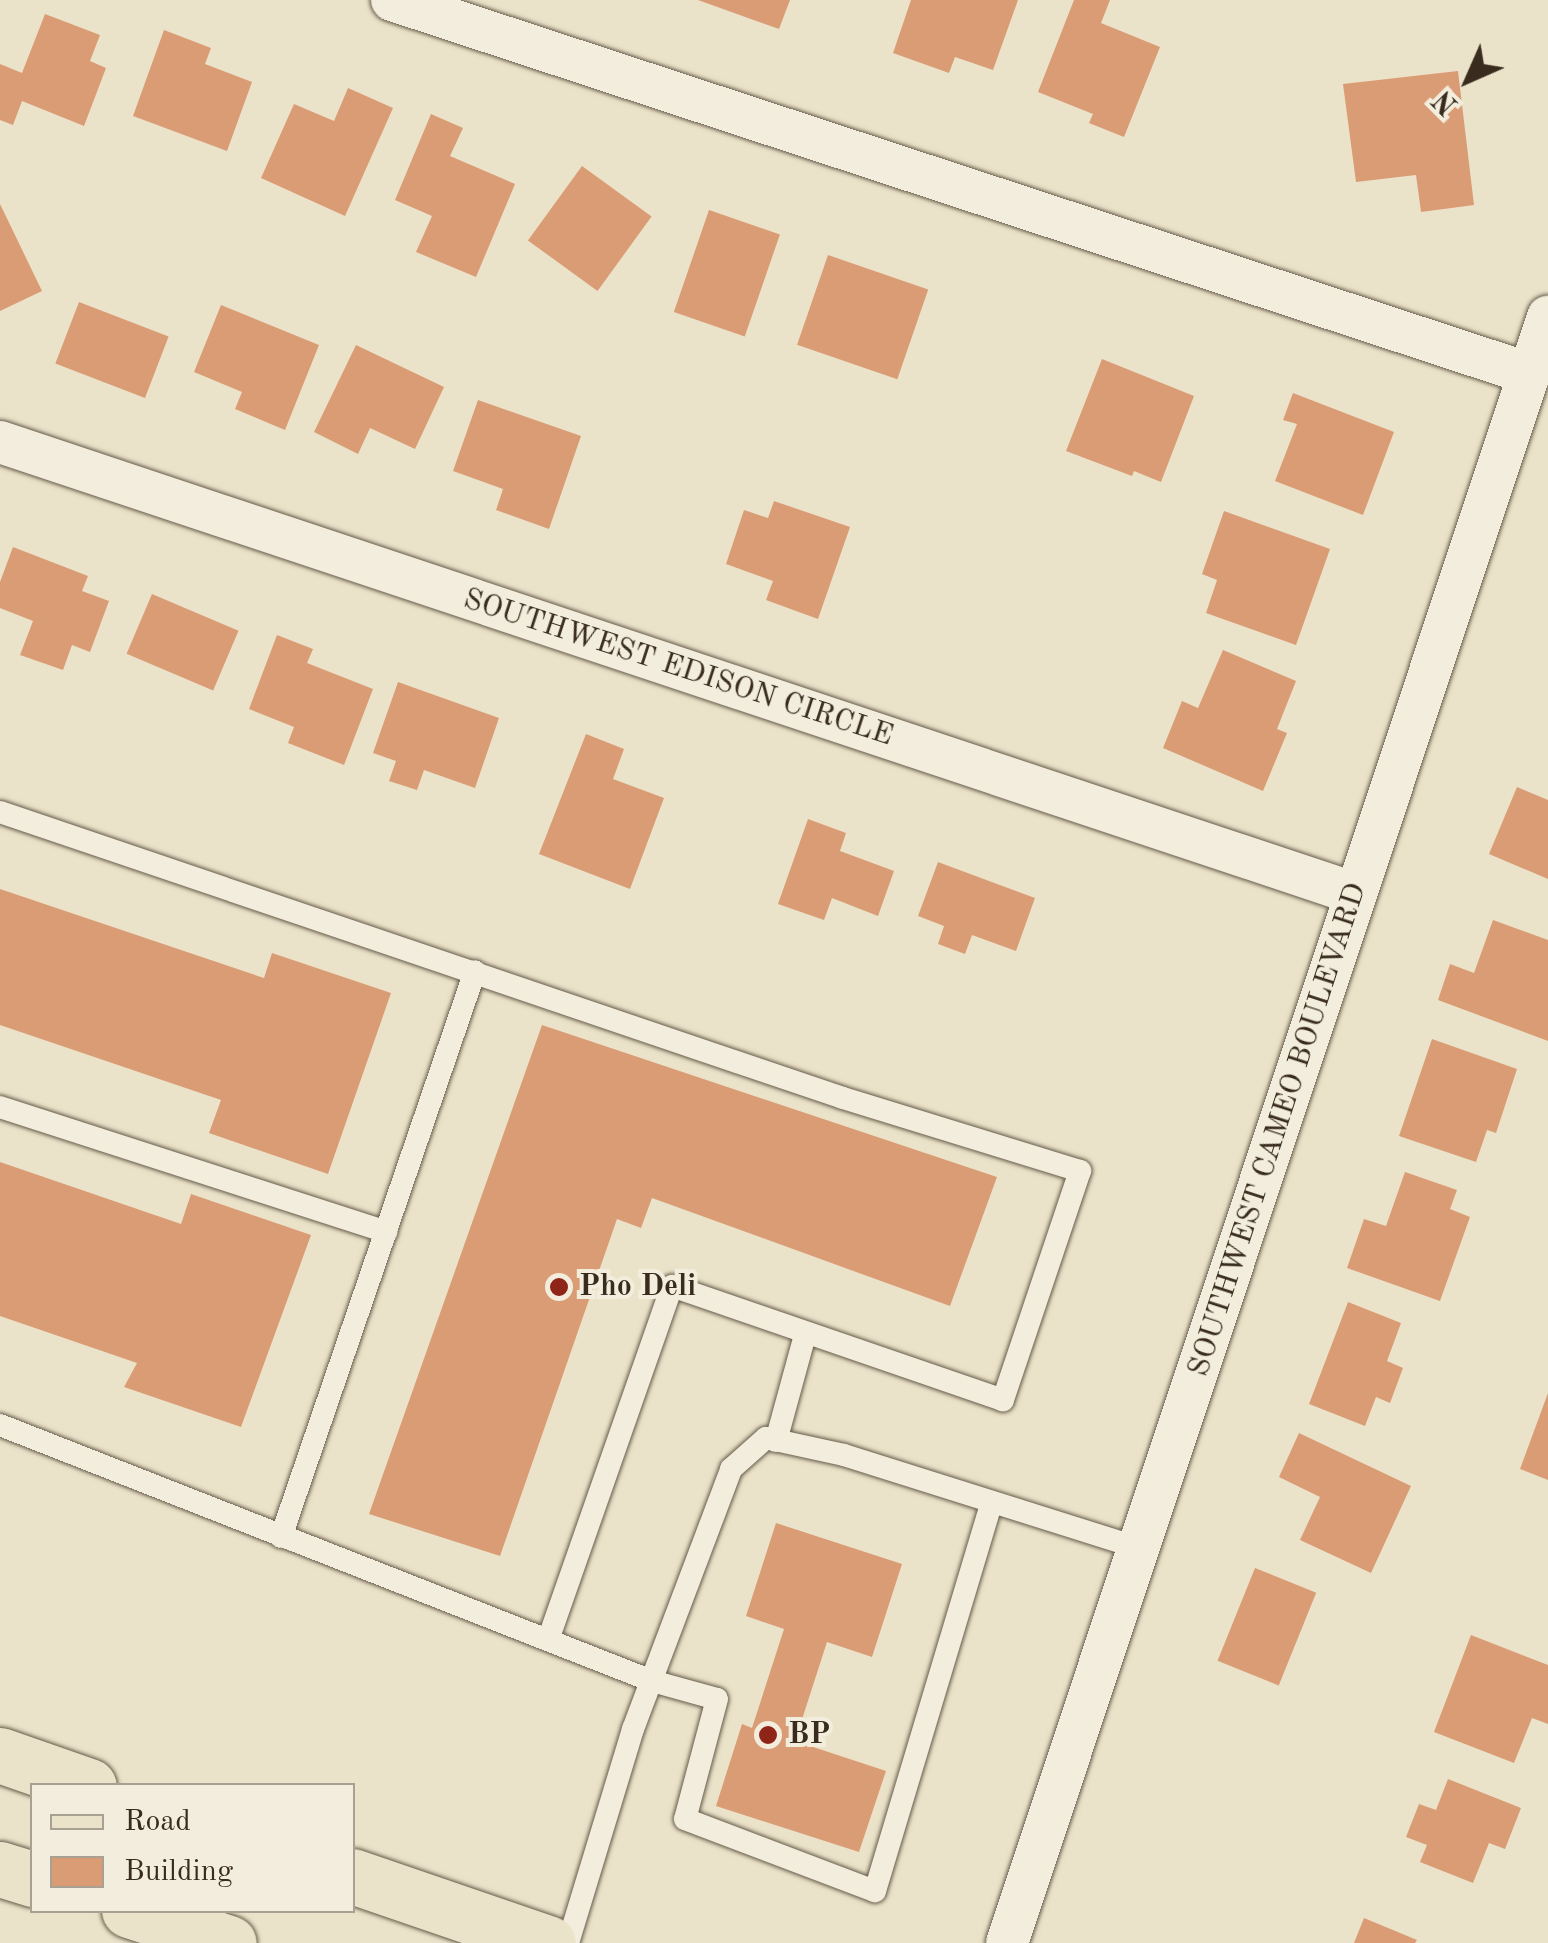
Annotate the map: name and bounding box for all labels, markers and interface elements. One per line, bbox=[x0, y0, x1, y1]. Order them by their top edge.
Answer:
north arrow bbox=[1418, 30, 1518, 130]
text: N bbox=[1429, 84, 1464, 119]
street label: SOUTHWEST EDISON CIRCLE bbox=[459, 581, 897, 755]
street label: SOUTHWEST CAMEO BOULEVARD bbox=[1181, 879, 1375, 1381]
place label: Pho Deli bbox=[579, 1269, 696, 1305]
marker: Pho Deli bbox=[548, 1276, 570, 1298]
place label: BP bbox=[788, 1717, 830, 1753]
marker: BP bbox=[757, 1724, 779, 1746]
legend bbox=[30, 1783, 355, 1913]
text: Road bbox=[124, 1807, 191, 1837]
text: Building bbox=[124, 1857, 233, 1887]

